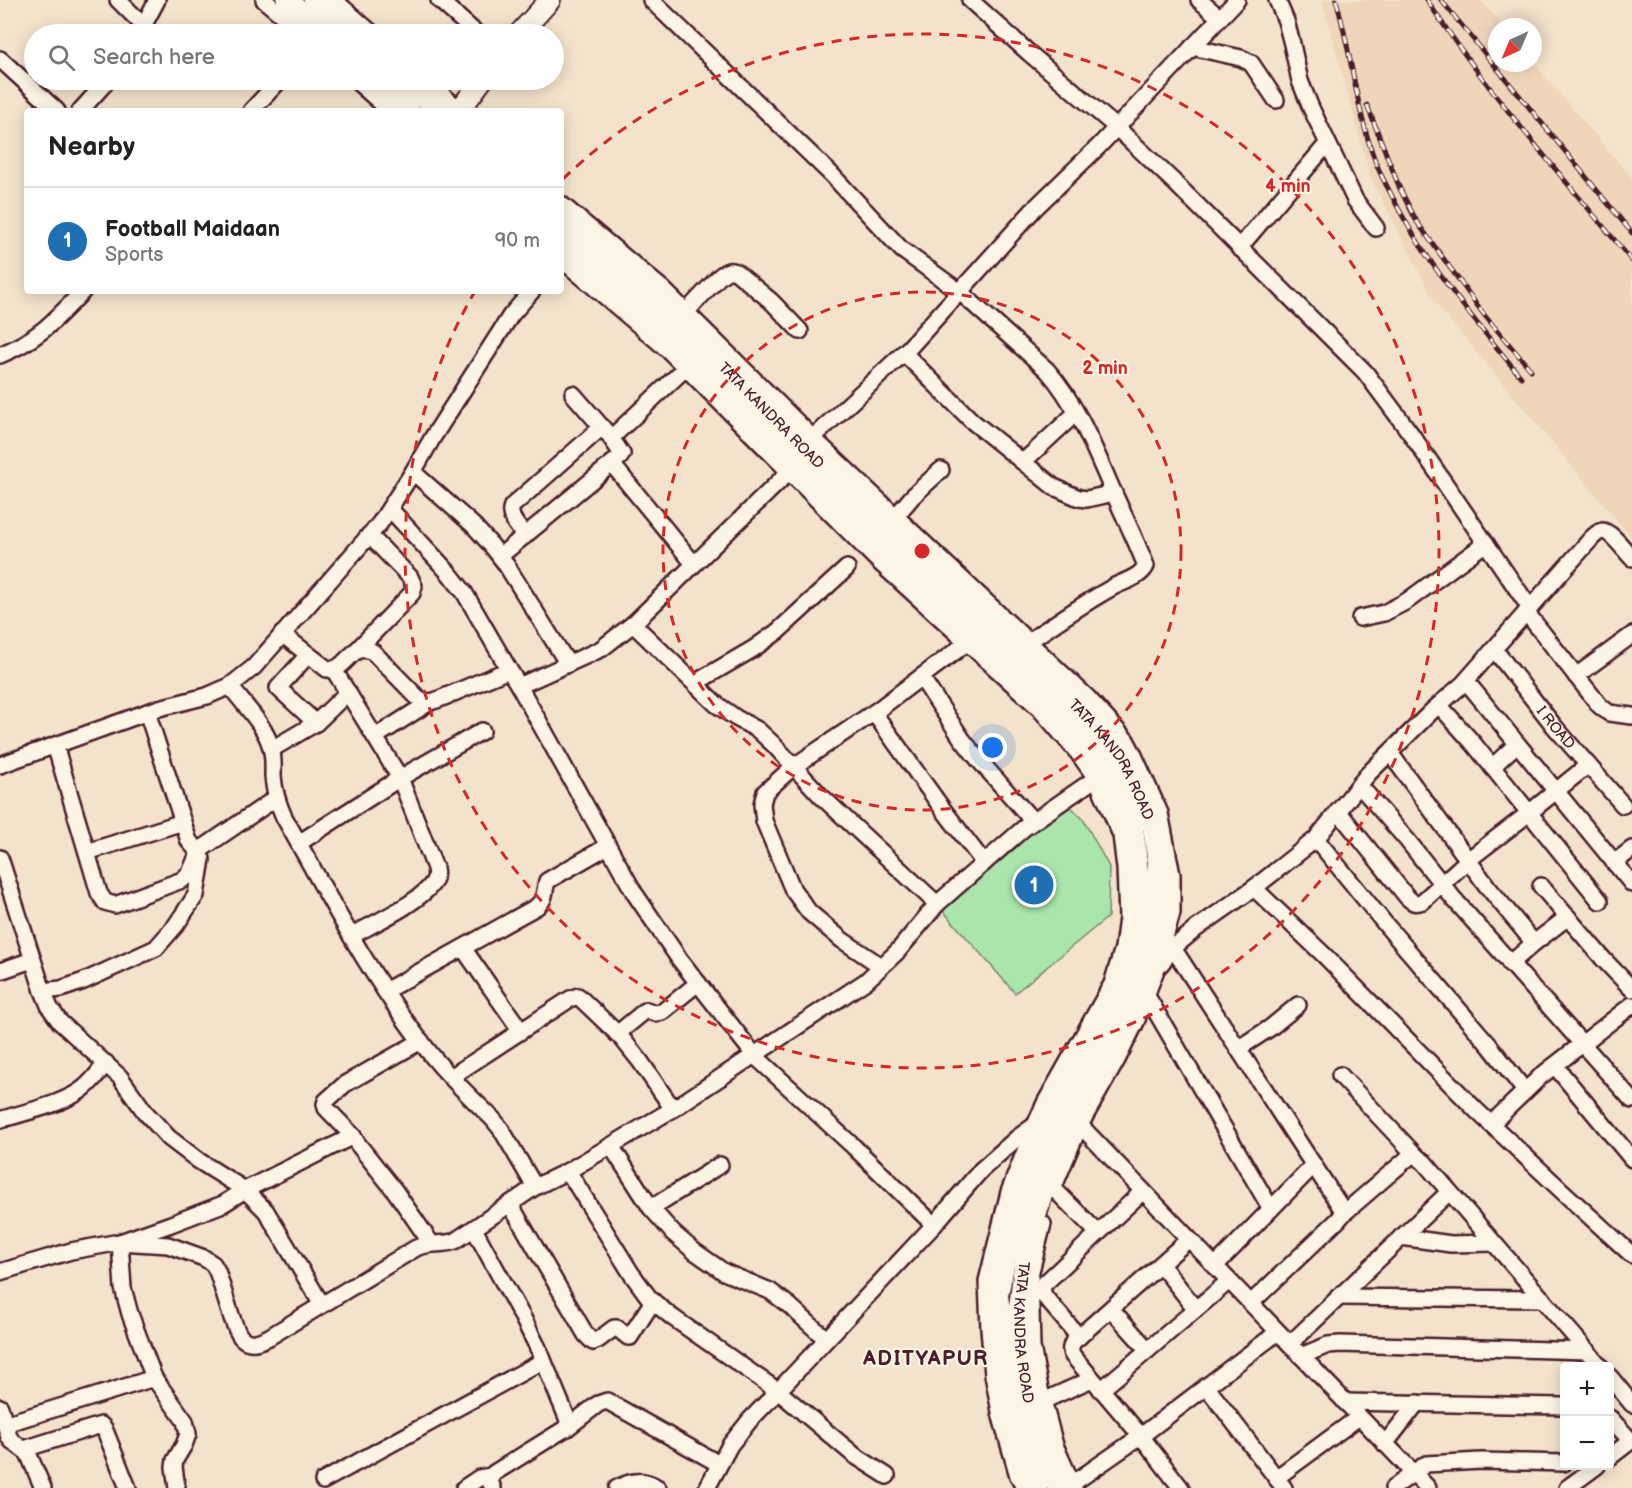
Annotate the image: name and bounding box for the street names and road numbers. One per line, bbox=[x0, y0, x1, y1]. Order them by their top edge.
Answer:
street label: TATA KANDRA ROAD bbox=[714, 358, 828, 473]
street label: TATA KANDRA ROAD bbox=[1064, 695, 1158, 823]
street label: I ROAD bbox=[1532, 702, 1579, 753]
street label: TATA KANDRA ROAD bbox=[1009, 1260, 1037, 1405]

